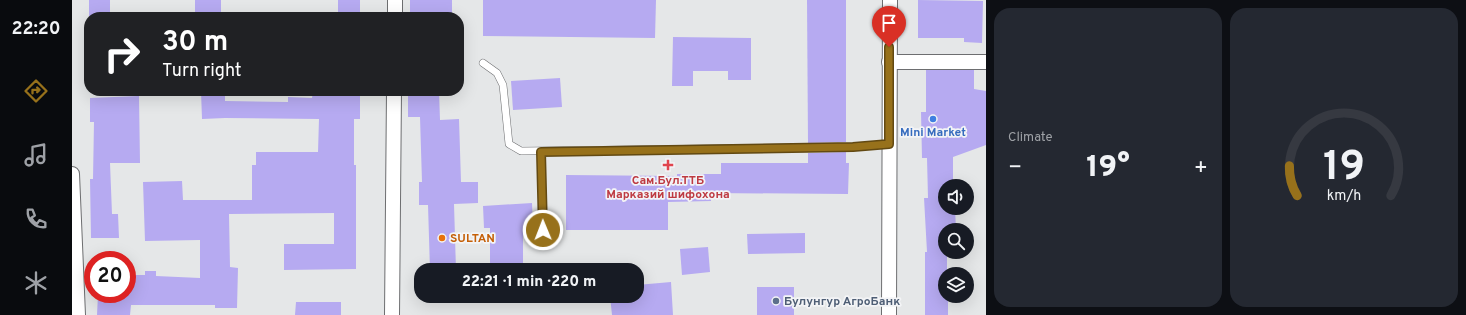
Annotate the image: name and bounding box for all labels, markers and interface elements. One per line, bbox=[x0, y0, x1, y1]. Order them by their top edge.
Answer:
pin bbox=[872, 6, 906, 47]
icon: arrive bbox=[878, 12, 900, 34]
text: 22:20 bbox=[11, 18, 61, 41]
text: 30 m bbox=[162, 25, 228, 61]
icon: right bbox=[96, 28, 148, 80]
text: Turn right bbox=[162, 60, 242, 83]
icon: directions bbox=[22, 77, 50, 105]
marker: Mini Market bbox=[928, 114, 938, 124]
place label: Mini Market bbox=[900, 125, 966, 141]
text: Climate bbox=[1008, 130, 1053, 146]
icon: music bbox=[22, 141, 50, 169]
text: 19 bbox=[1323, 141, 1365, 194]
text: 19° bbox=[1086, 150, 1130, 187]
text: − bbox=[1008, 155, 1022, 182]
text: + bbox=[1194, 155, 1208, 182]
marker: Сам.Бул.ТТБ Марказий шифохона bbox=[662, 159, 674, 171]
place label: Сам.Бул.ТТБ Марказий шифохона bbox=[606, 173, 730, 203]
map controls bbox=[938, 179, 974, 303]
button: sound bbox=[938, 179, 974, 215]
text: km/h bbox=[1327, 186, 1361, 204]
icon: phone bbox=[22, 205, 50, 233]
position arrow bbox=[522, 209, 564, 251]
button: search bbox=[938, 223, 974, 259]
place label: SULTAN bbox=[450, 231, 495, 247]
marker: SULTAN bbox=[437, 233, 447, 243]
speed limit sign: 20 bbox=[84, 251, 136, 303]
button: layers bbox=[938, 267, 974, 303]
icon: climate bbox=[22, 269, 50, 297]
text: 22:21 · 1 min · 220 m bbox=[462, 273, 596, 292]
place label: Булунгур АгроБанк bbox=[784, 294, 900, 310]
marker: Булунгур АгроБанк bbox=[771, 296, 781, 306]

